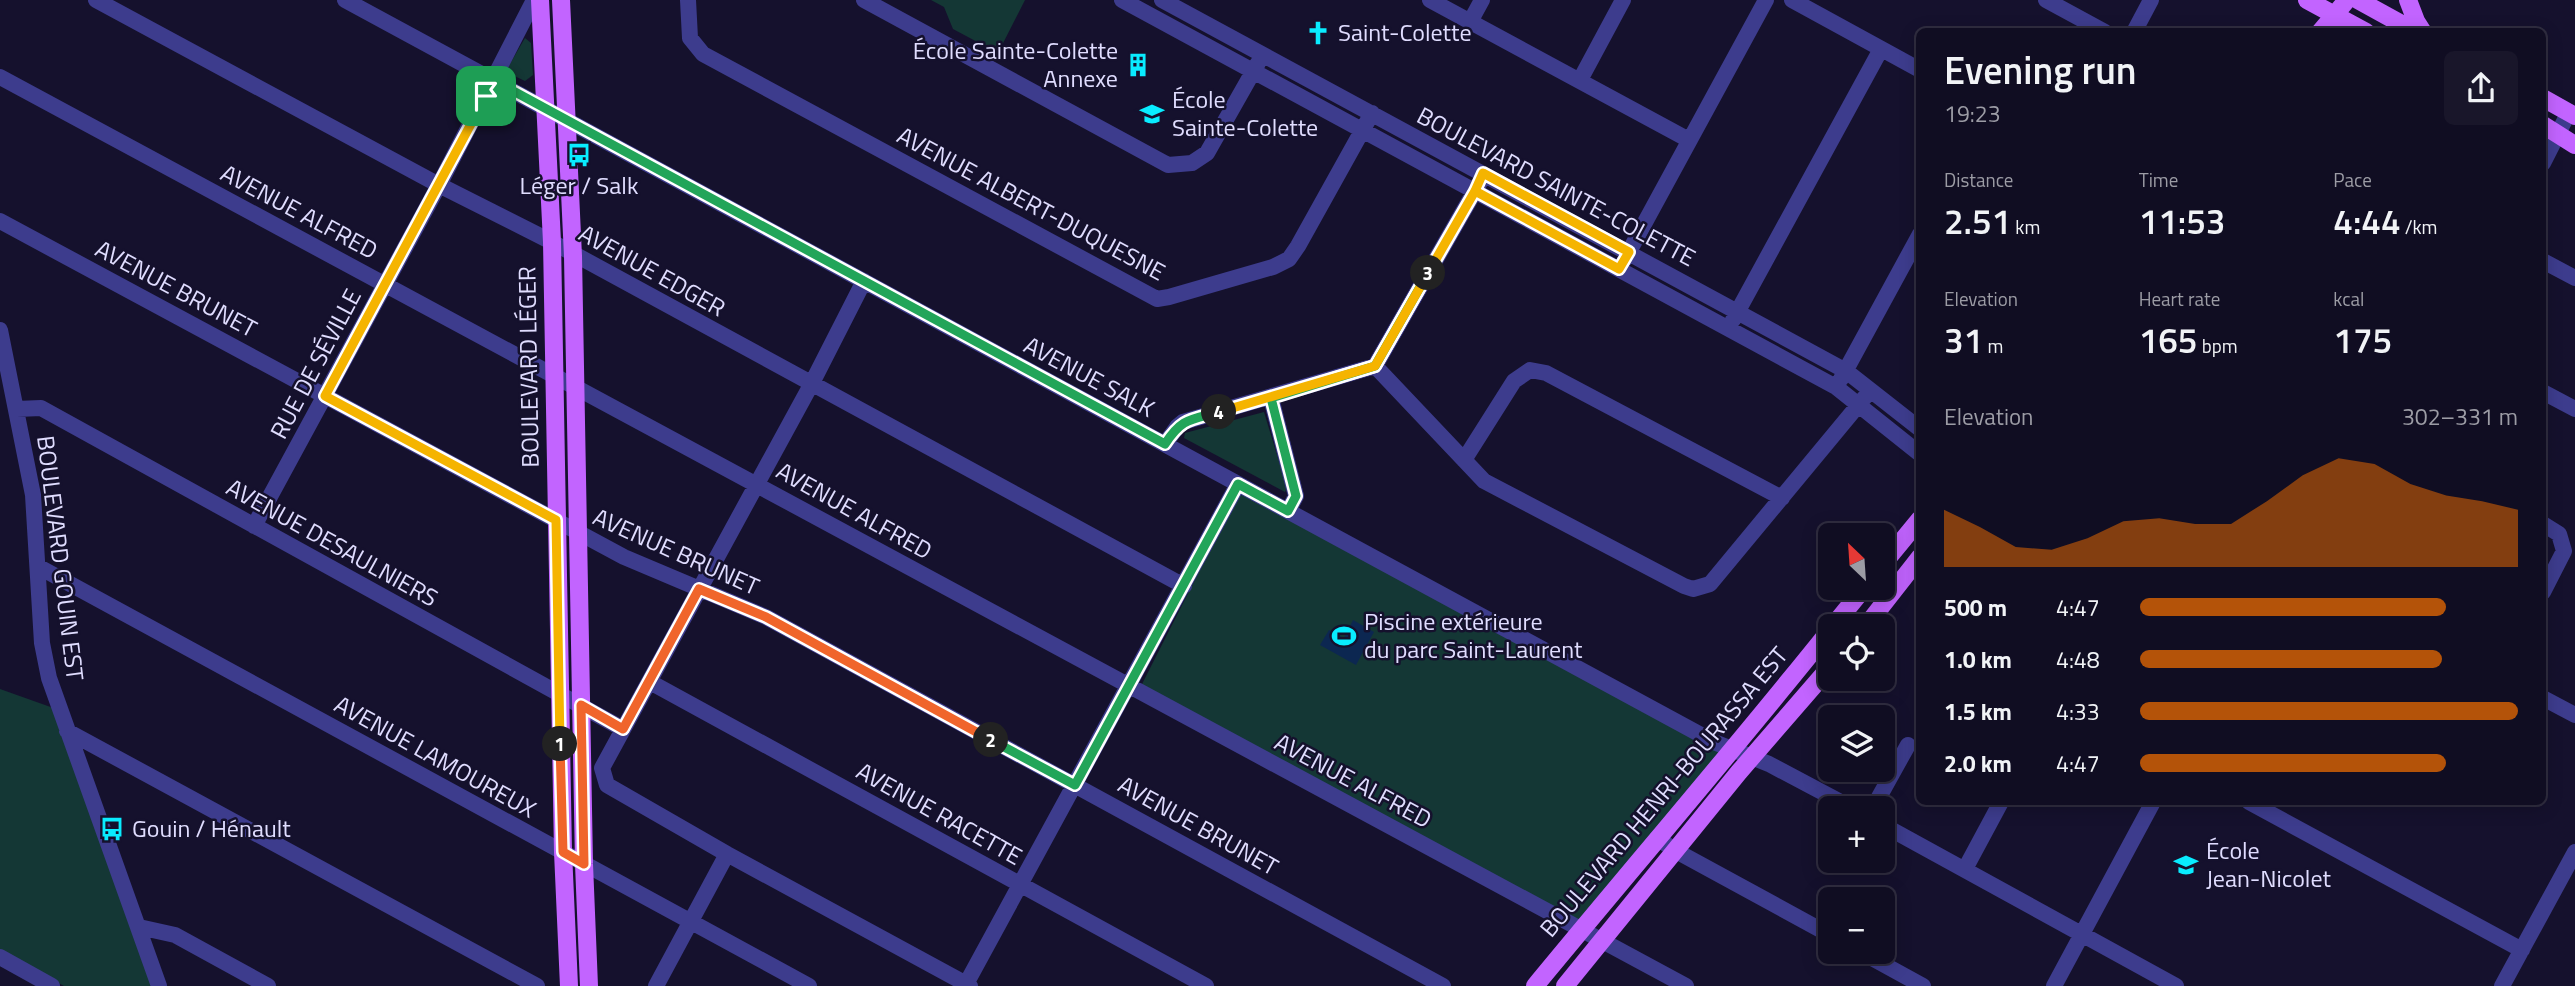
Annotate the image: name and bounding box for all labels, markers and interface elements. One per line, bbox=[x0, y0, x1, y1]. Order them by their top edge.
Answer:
place label: Saint-Colette bbox=[1338, 14, 1472, 50]
church icon: Saint-Colette bbox=[1304, 19, 1332, 47]
place label: École Sainte-Colette Annexe bbox=[913, 32, 1118, 96]
text: Evening run bbox=[1944, 41, 2137, 99]
building icon: École Sainte-Colette Annexe bbox=[1124, 51, 1152, 79]
button: share bbox=[2444, 51, 2518, 125]
pin bbox=[456, 66, 516, 126]
icon: arrive bbox=[467, 77, 505, 115]
place label: École Sainte-Colette bbox=[1172, 81, 1318, 145]
text: 19:23 bbox=[1944, 96, 2001, 131]
street label: BOULEVARD SAINTE-COLETTE bbox=[1411, 97, 1702, 275]
school or university icon: École Sainte-Colette bbox=[1138, 100, 1166, 128]
street label: AVENUE ALBERT-DUQUESNE bbox=[891, 117, 1172, 289]
bus stop icon: Léger / Salk bbox=[565, 141, 593, 169]
street label: AVENUE ALFRED bbox=[215, 155, 384, 268]
text: Distance bbox=[1944, 165, 2013, 194]
text: Time bbox=[2139, 165, 2178, 194]
text: Pace bbox=[2333, 165, 2372, 194]
place label: Léger / Salk bbox=[520, 167, 639, 203]
text: 2.51 bbox=[1944, 194, 2011, 248]
text: 11:53 bbox=[2139, 194, 2225, 248]
text: 4:44 bbox=[2333, 194, 2401, 248]
text: km bbox=[2011, 212, 2040, 241]
text: /km bbox=[2401, 212, 2438, 241]
street label: AVENUE EDGER bbox=[573, 215, 732, 325]
street label: AVENUE BRUNET bbox=[89, 230, 264, 346]
pin: 3 bbox=[1410, 256, 1446, 290]
text: 3 bbox=[1422, 258, 1433, 287]
street label: BOULEVARD LÉGER bbox=[508, 266, 548, 468]
street label: RUE DE SÉVILLE bbox=[260, 282, 370, 445]
text: Elevation bbox=[1944, 284, 2018, 313]
text: Heart rate bbox=[2139, 284, 2220, 313]
text: kcal bbox=[2333, 284, 2364, 313]
text: 31 bbox=[1944, 313, 1983, 367]
text: 165 bbox=[2139, 313, 2197, 367]
text: 175 bbox=[2333, 313, 2392, 367]
street label: AVENUE SALK bbox=[1018, 327, 1161, 426]
text: m bbox=[1983, 331, 2003, 360]
text: bpm bbox=[2197, 331, 2238, 360]
pin: 4 bbox=[1202, 394, 1236, 430]
text: 4 bbox=[1213, 397, 1224, 426]
text: Elevation bbox=[1944, 399, 2033, 434]
text: 302–331 m bbox=[2402, 399, 2518, 434]
street label: BOULEVARD GOUIN EST bbox=[28, 433, 94, 683]
street label: AVENUE ALFRED bbox=[770, 452, 939, 568]
street label: AVENUE DESAULNIERS bbox=[220, 469, 445, 615]
street label: AVENUE BRUNET bbox=[588, 498, 765, 604]
north arrow bbox=[1818, 523, 1895, 600]
map controls bbox=[1818, 523, 1895, 964]
text: 500 m bbox=[1944, 590, 2007, 625]
text: 4:47 bbox=[2056, 590, 2100, 625]
place label: Piscine extérieure du parc Saint-Laurent bbox=[1364, 603, 1583, 667]
button: locate bbox=[1818, 614, 1895, 691]
sports icon: Piscine extérieure du parc Saint-Laurent bbox=[1330, 622, 1358, 650]
street label: BOULEVARD HENRI-BOURASSA EST bbox=[1531, 638, 1796, 945]
text: 1.0 km bbox=[1944, 642, 2012, 677]
text: 4:48 bbox=[2056, 642, 2100, 677]
street label: AVENUE LAMOUREUX bbox=[328, 686, 543, 826]
text: 1.5 km bbox=[1944, 694, 2012, 729]
text: 4:33 bbox=[2056, 694, 2100, 729]
button: layers bbox=[1818, 705, 1895, 782]
pin: 2 bbox=[974, 722, 1009, 758]
street label: AVENUE ALFRED bbox=[1269, 724, 1438, 837]
text: 2 bbox=[985, 725, 996, 754]
pin: 1 bbox=[542, 726, 578, 762]
text: 1 bbox=[554, 729, 565, 758]
text: 2.0 km bbox=[1944, 746, 2012, 781]
text: 4:47 bbox=[2056, 746, 2100, 781]
street label: AVENUE RACETTE bbox=[850, 753, 1029, 874]
street label: AVENUE BRUNET bbox=[1112, 766, 1285, 884]
button: + bbox=[1818, 796, 1895, 873]
place label: Gouin / Hénault bbox=[132, 810, 291, 846]
bus stop icon: Gouin / Hénault bbox=[98, 815, 126, 843]
place label: École Jean-Nicolet bbox=[2206, 832, 2331, 896]
school or university icon: École Jean-Nicolet bbox=[2172, 851, 2200, 879]
button: − bbox=[1818, 887, 1895, 964]

